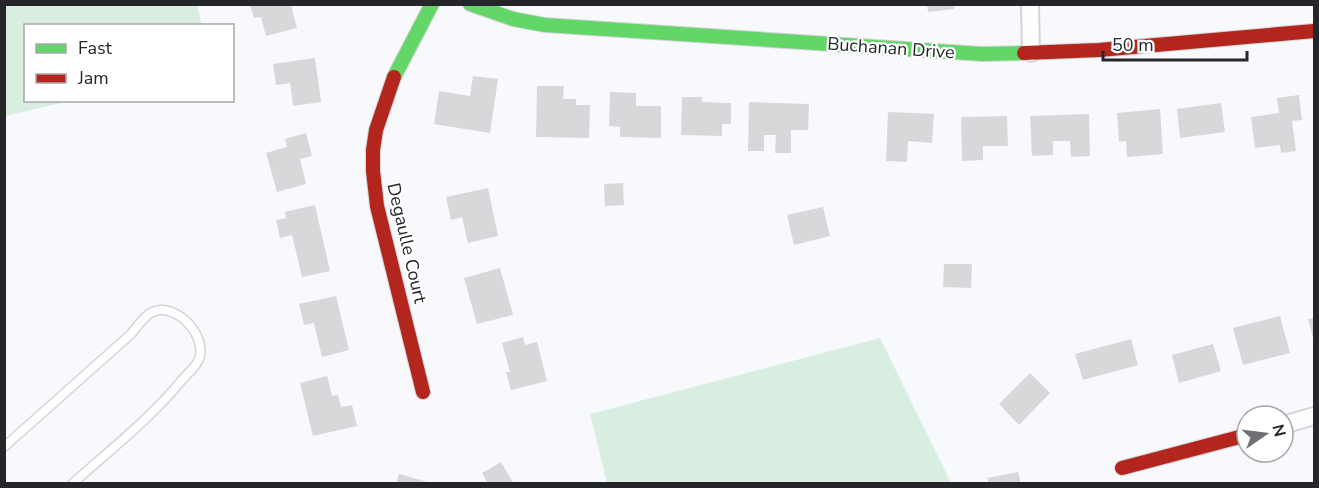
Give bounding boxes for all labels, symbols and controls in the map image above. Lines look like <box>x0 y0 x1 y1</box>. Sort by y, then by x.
legend <box>24 24 234 102</box>
scale bar <box>1103 24 1247 62</box>
street label: Buchanan Drive <box>826 32 956 64</box>
text: 50 m <box>1112 33 1154 57</box>
text: Fast <box>78 36 113 60</box>
text: Jam <box>77 66 109 90</box>
street label: Degaulle Court <box>382 181 433 306</box>
north arrow <box>1235 404 1295 464</box>
text: N <box>1266 422 1291 439</box>

